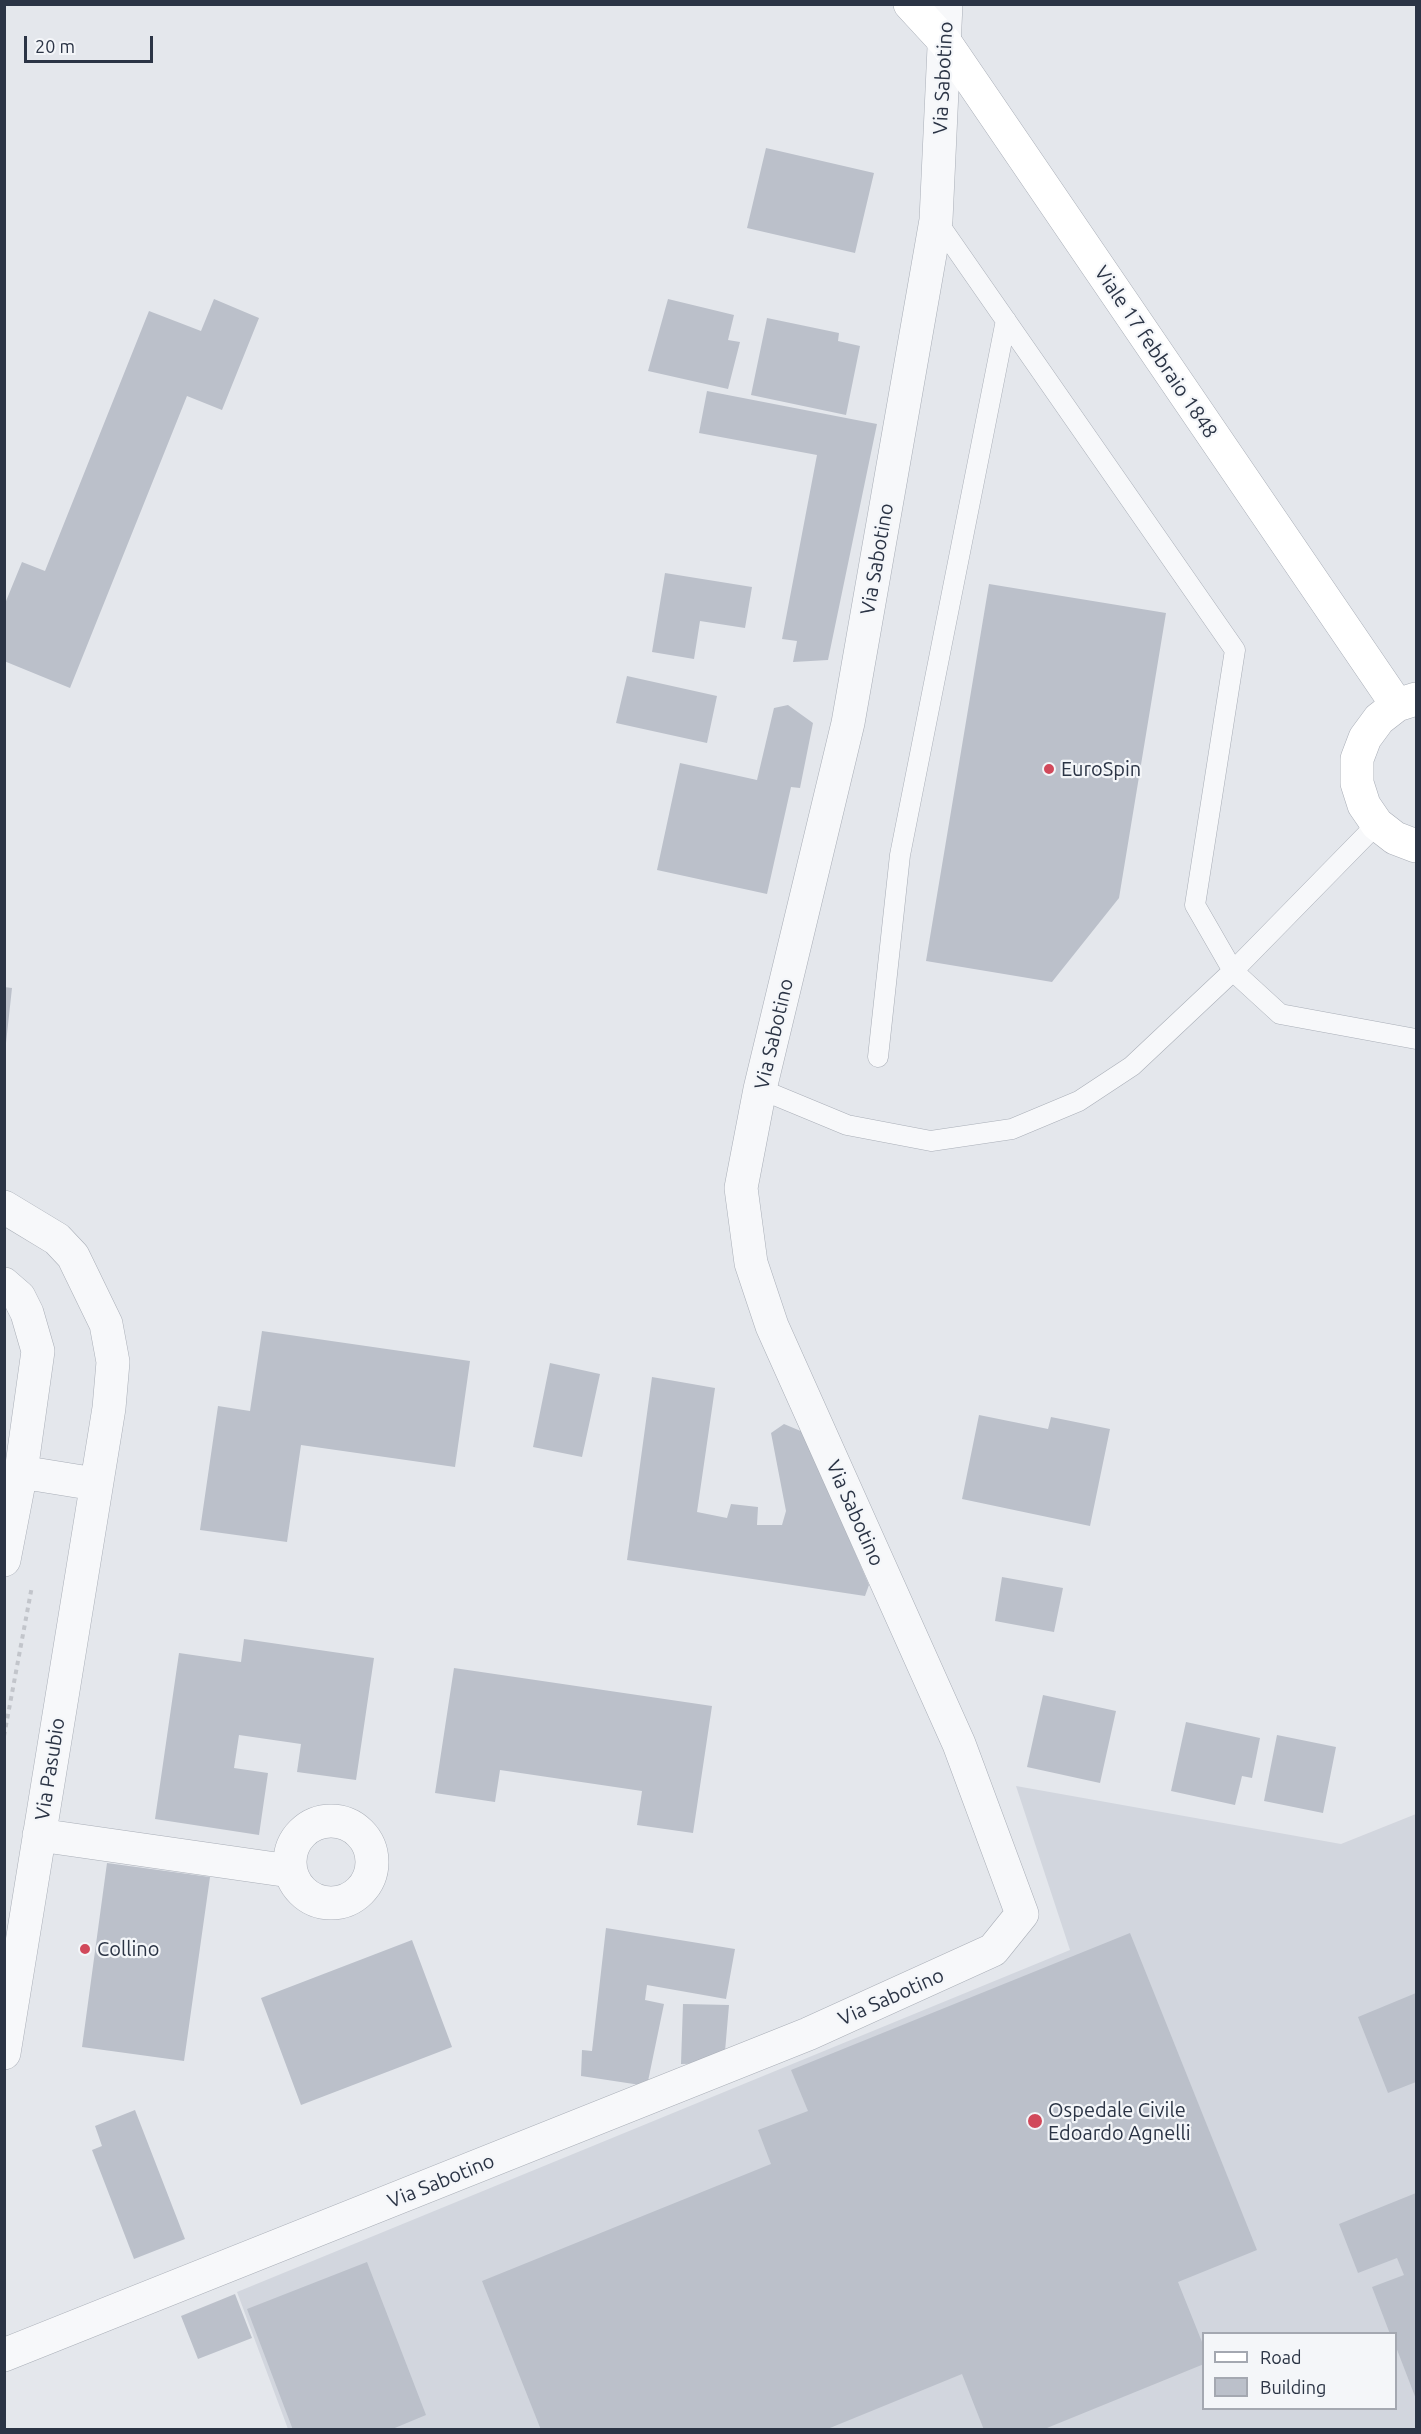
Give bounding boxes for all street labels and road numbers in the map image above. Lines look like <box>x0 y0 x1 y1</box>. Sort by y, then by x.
street label: Via Sabotino <box>928 21 958 135</box>
street label: Viale 17 febbraio 1848 <box>1089 261 1223 443</box>
street label: Via Sabotino <box>855 501 899 617</box>
street label: Via Sabotino <box>750 976 798 1092</box>
street label: Via Sabotino <box>821 1456 889 1570</box>
street label: Via Pasubio <box>30 1716 70 1822</box>
street label: Via Sabotino <box>834 1963 948 2031</box>
street label: Via Sabotino <box>384 2149 498 2213</box>

